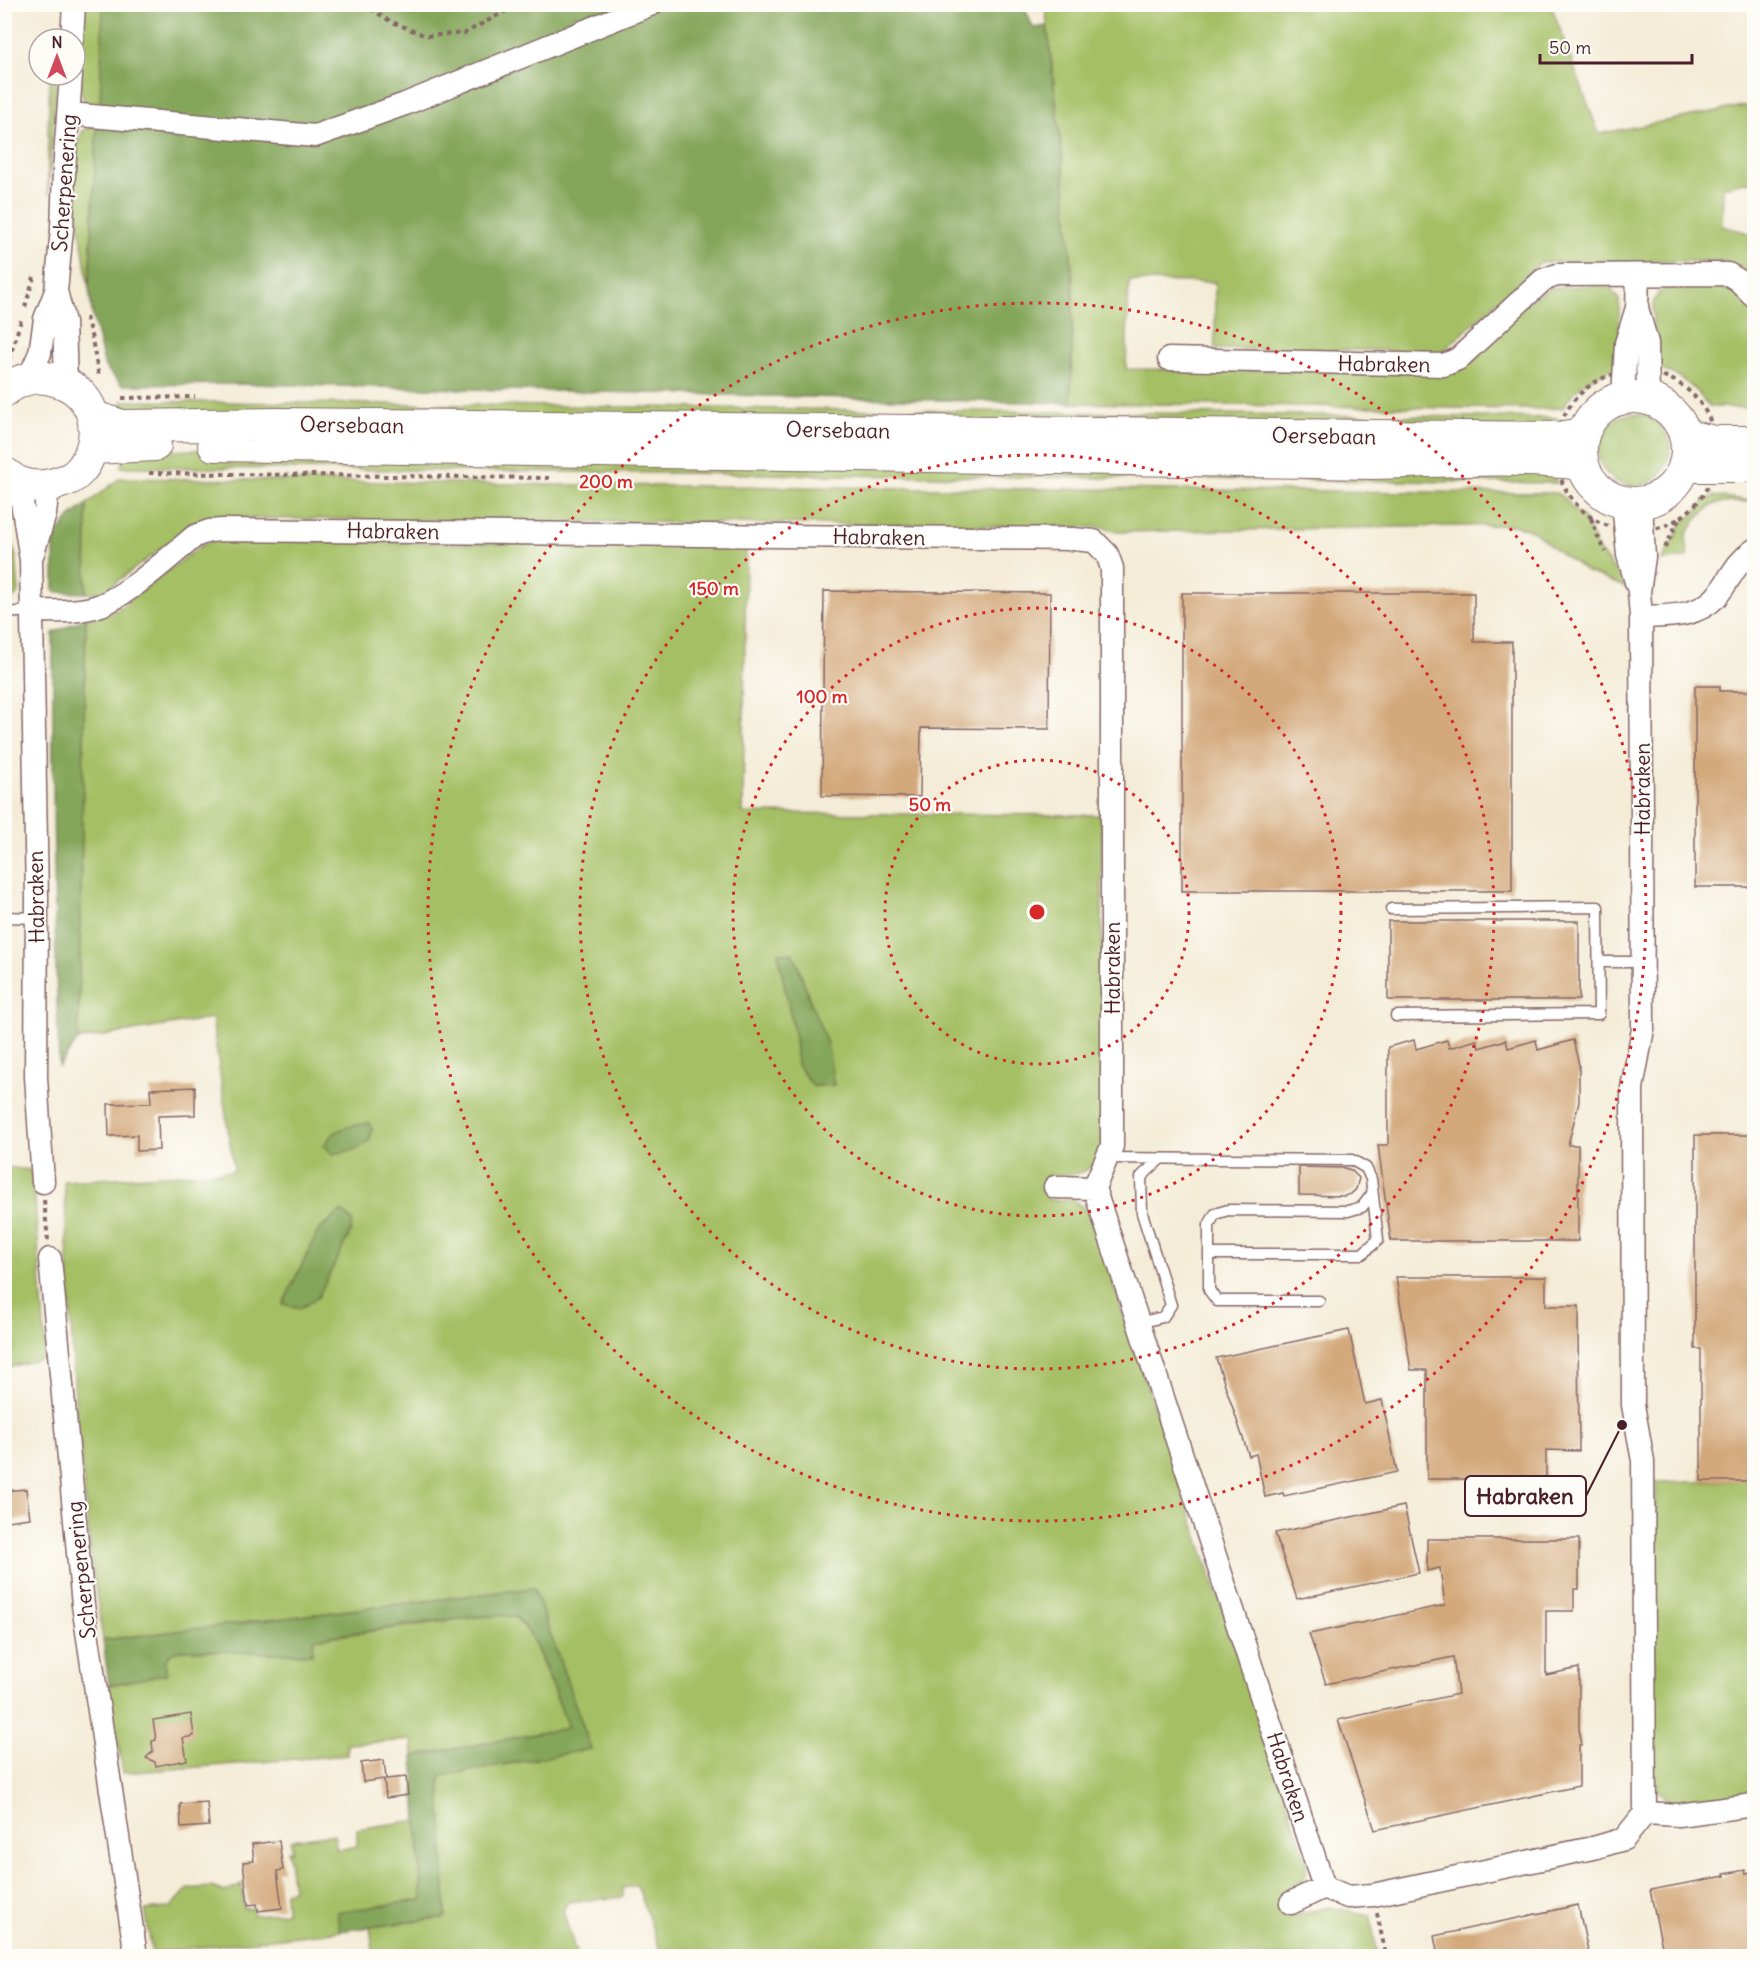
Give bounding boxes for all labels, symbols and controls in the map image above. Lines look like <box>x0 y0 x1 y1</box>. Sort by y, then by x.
north arrow <box>27 27 87 87</box>
scale bar <box>1540 27 1692 65</box>
text: N <box>51 32 63 52</box>
text: 50 m <box>1549 36 1591 59</box>
street label: Scherpenering <box>46 113 82 253</box>
street label: Habraken <box>1337 350 1431 378</box>
street label: Oersebaan <box>299 411 405 439</box>
street label: Oersebaan <box>785 416 891 444</box>
street label: Oersebaan <box>1271 422 1377 450</box>
text: 200 m <box>579 470 633 493</box>
street label: Habraken <box>346 517 440 545</box>
street label: Habraken <box>832 523 926 551</box>
text: 150 m <box>689 577 739 600</box>
text: 100 m <box>797 685 848 708</box>
street label: Habraken <box>1629 742 1656 836</box>
text: 50 m <box>909 793 951 816</box>
street label: Habraken <box>22 850 50 944</box>
centre of rings <box>1027 902 1047 922</box>
street label: Habraken <box>1099 921 1126 1015</box>
callout: Habraken <box>1465 1476 1586 1516</box>
text: Habraken <box>1476 1482 1574 1510</box>
street label: Scherpenering <box>60 1500 102 1640</box>
street label: Habraken <box>1261 1729 1315 1825</box>

